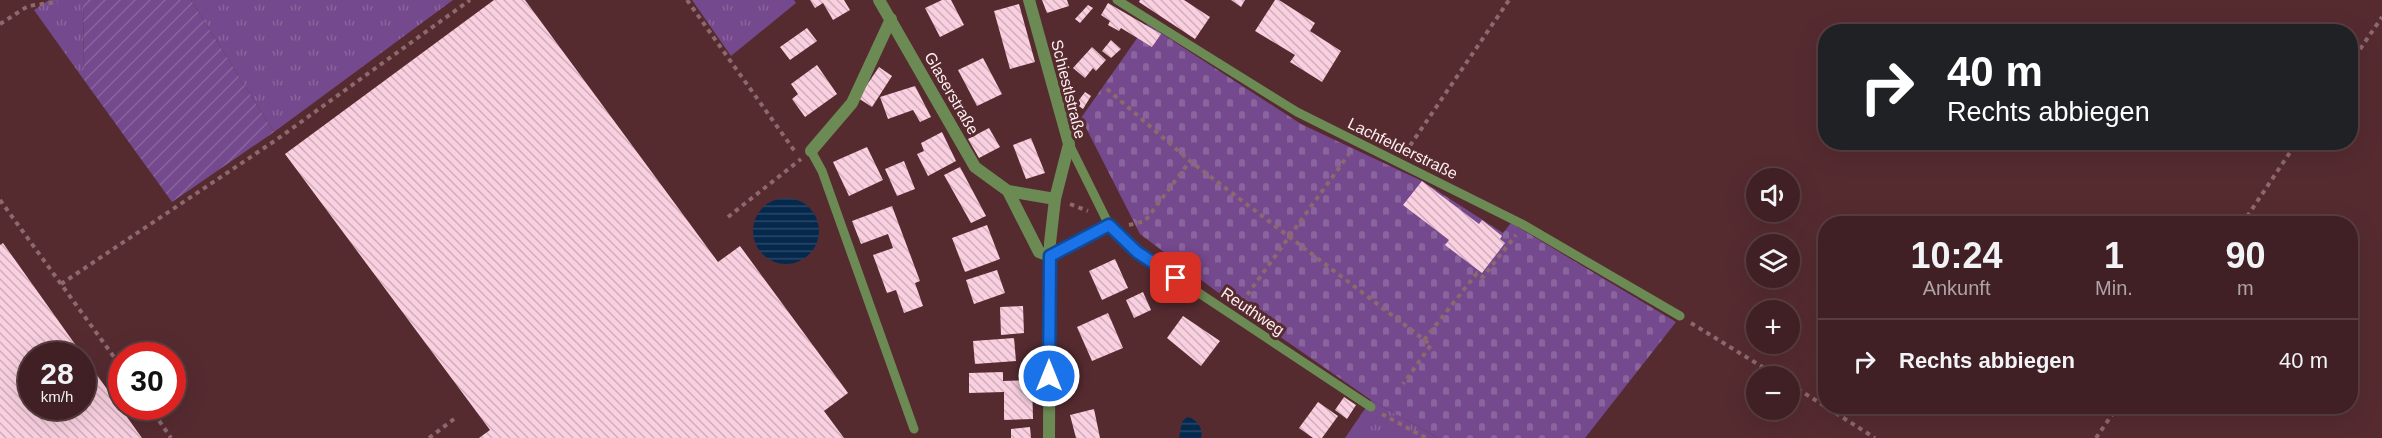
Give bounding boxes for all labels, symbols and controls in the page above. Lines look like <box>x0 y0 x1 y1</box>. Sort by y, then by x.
street label: Schiestlstraße <box>1048 38 1089 140</box>
icon: right <box>1848 48 1926 126</box>
text: 40 m <box>1947 48 2043 95</box>
street label: Glaserstraße <box>921 49 982 138</box>
text: Rechts abbiegen <box>1947 97 2150 127</box>
street label: Lachfelderstraße <box>1345 114 1461 182</box>
map controls <box>1746 168 1800 420</box>
button: sound <box>1746 168 1800 222</box>
button: layers <box>1746 234 1800 288</box>
text: 10:24 <box>1911 235 2003 276</box>
text: 1 <box>2104 235 2124 276</box>
text: 90 <box>2225 235 2265 276</box>
pin <box>1150 252 1201 303</box>
icon: arrive <box>1159 261 1192 294</box>
text: Ankunft <box>1923 277 1990 299</box>
text: Min. <box>2095 277 2133 299</box>
text: m <box>2237 277 2254 299</box>
street label: Reuthweg <box>1218 284 1287 339</box>
button: + <box>1746 300 1800 354</box>
speed limit sign: 30 <box>108 342 186 420</box>
position arrow <box>1017 344 1081 408</box>
icon: right <box>1848 345 1881 378</box>
text: Rechts abbiegen <box>1899 348 2075 373</box>
text: 40 m <box>2279 348 2328 373</box>
text: 28 <box>40 357 74 390</box>
button: − <box>1746 366 1800 420</box>
text: km/h <box>41 388 73 405</box>

